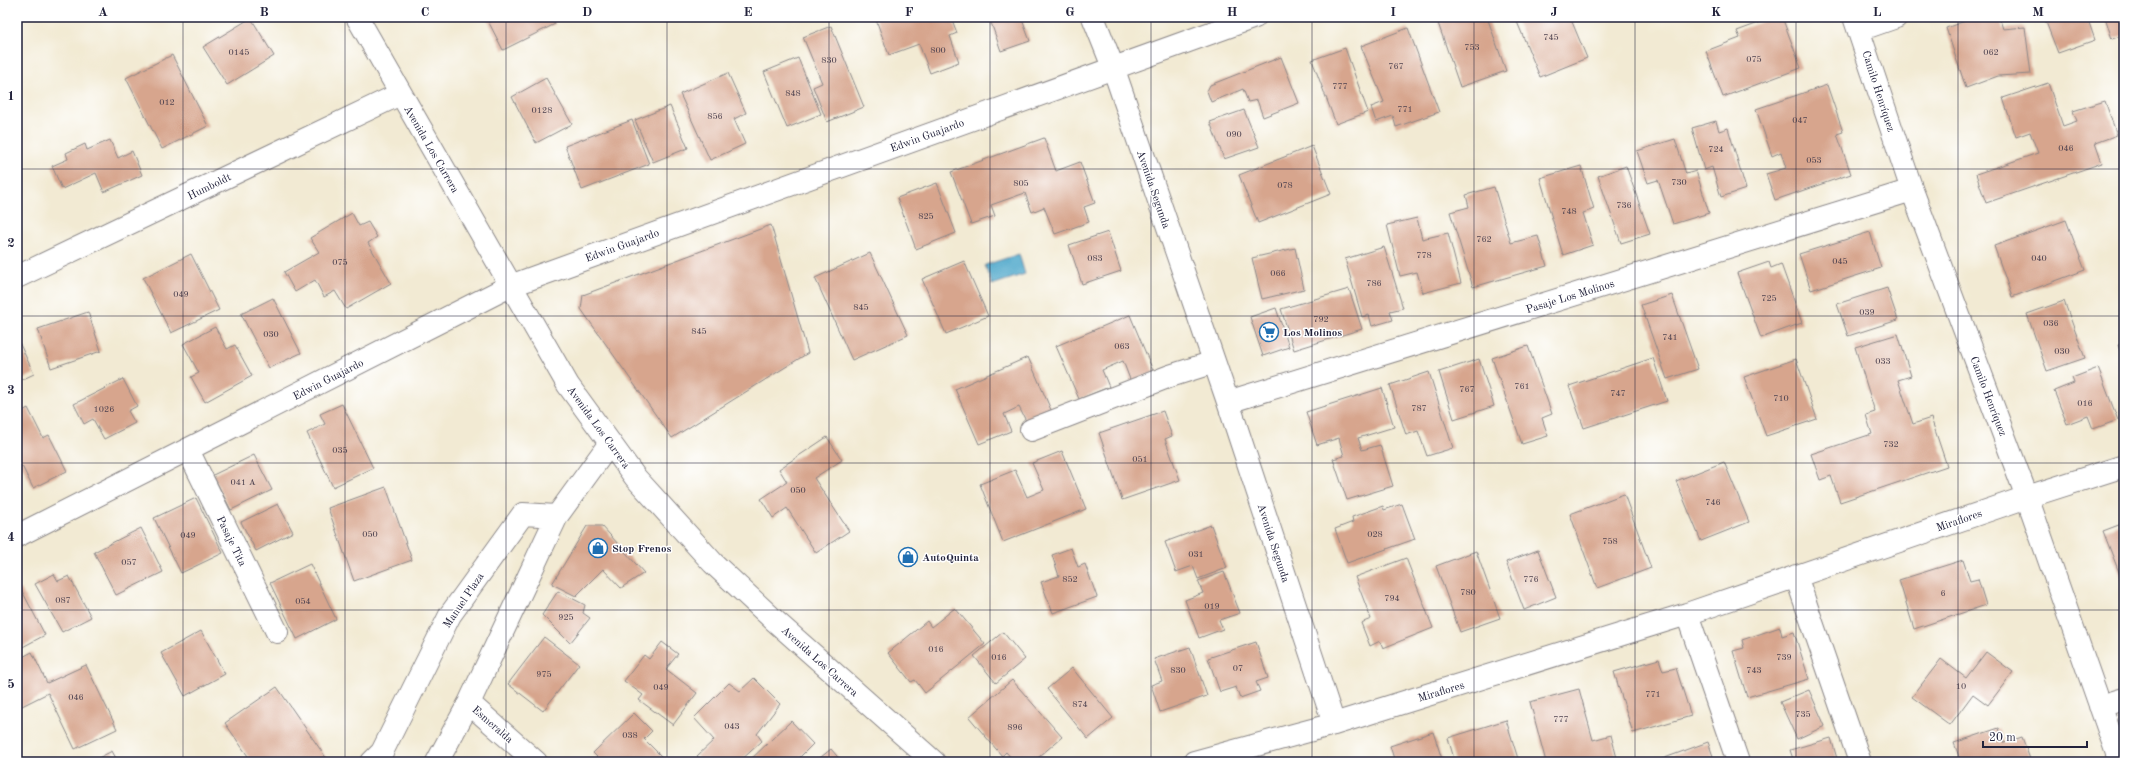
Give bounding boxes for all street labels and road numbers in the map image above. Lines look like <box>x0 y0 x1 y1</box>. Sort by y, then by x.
street label: Camilo Henríquez <box>1859 50 1896 133</box>
street label: Avenida Los Carrera <box>401 104 460 196</box>
street label: Edwin Guajardo <box>889 118 966 155</box>
street label: Avenida Segunda <box>1134 149 1171 231</box>
street label: Humboldt <box>186 172 233 203</box>
street label: Edwin Guajardo <box>584 228 661 265</box>
street label: Pasaje Los Molinos <box>1525 279 1616 316</box>
street label: Camilo Henríquez <box>1967 355 2008 438</box>
street label: Edwin Guajardo <box>292 358 366 403</box>
street label: Avenida Los Carrera <box>564 385 632 472</box>
street label: Avenida Segunda <box>1255 503 1291 585</box>
street label: Miraflores <box>1935 508 1984 534</box>
street label: Pasaje Tita <box>214 515 248 569</box>
street label: Manuel Plaza <box>442 571 487 630</box>
street label: Avenida Los Carrera <box>779 625 860 700</box>
street label: Miraflores <box>1417 680 1466 705</box>
street label: Esmeralda <box>469 704 515 746</box>

